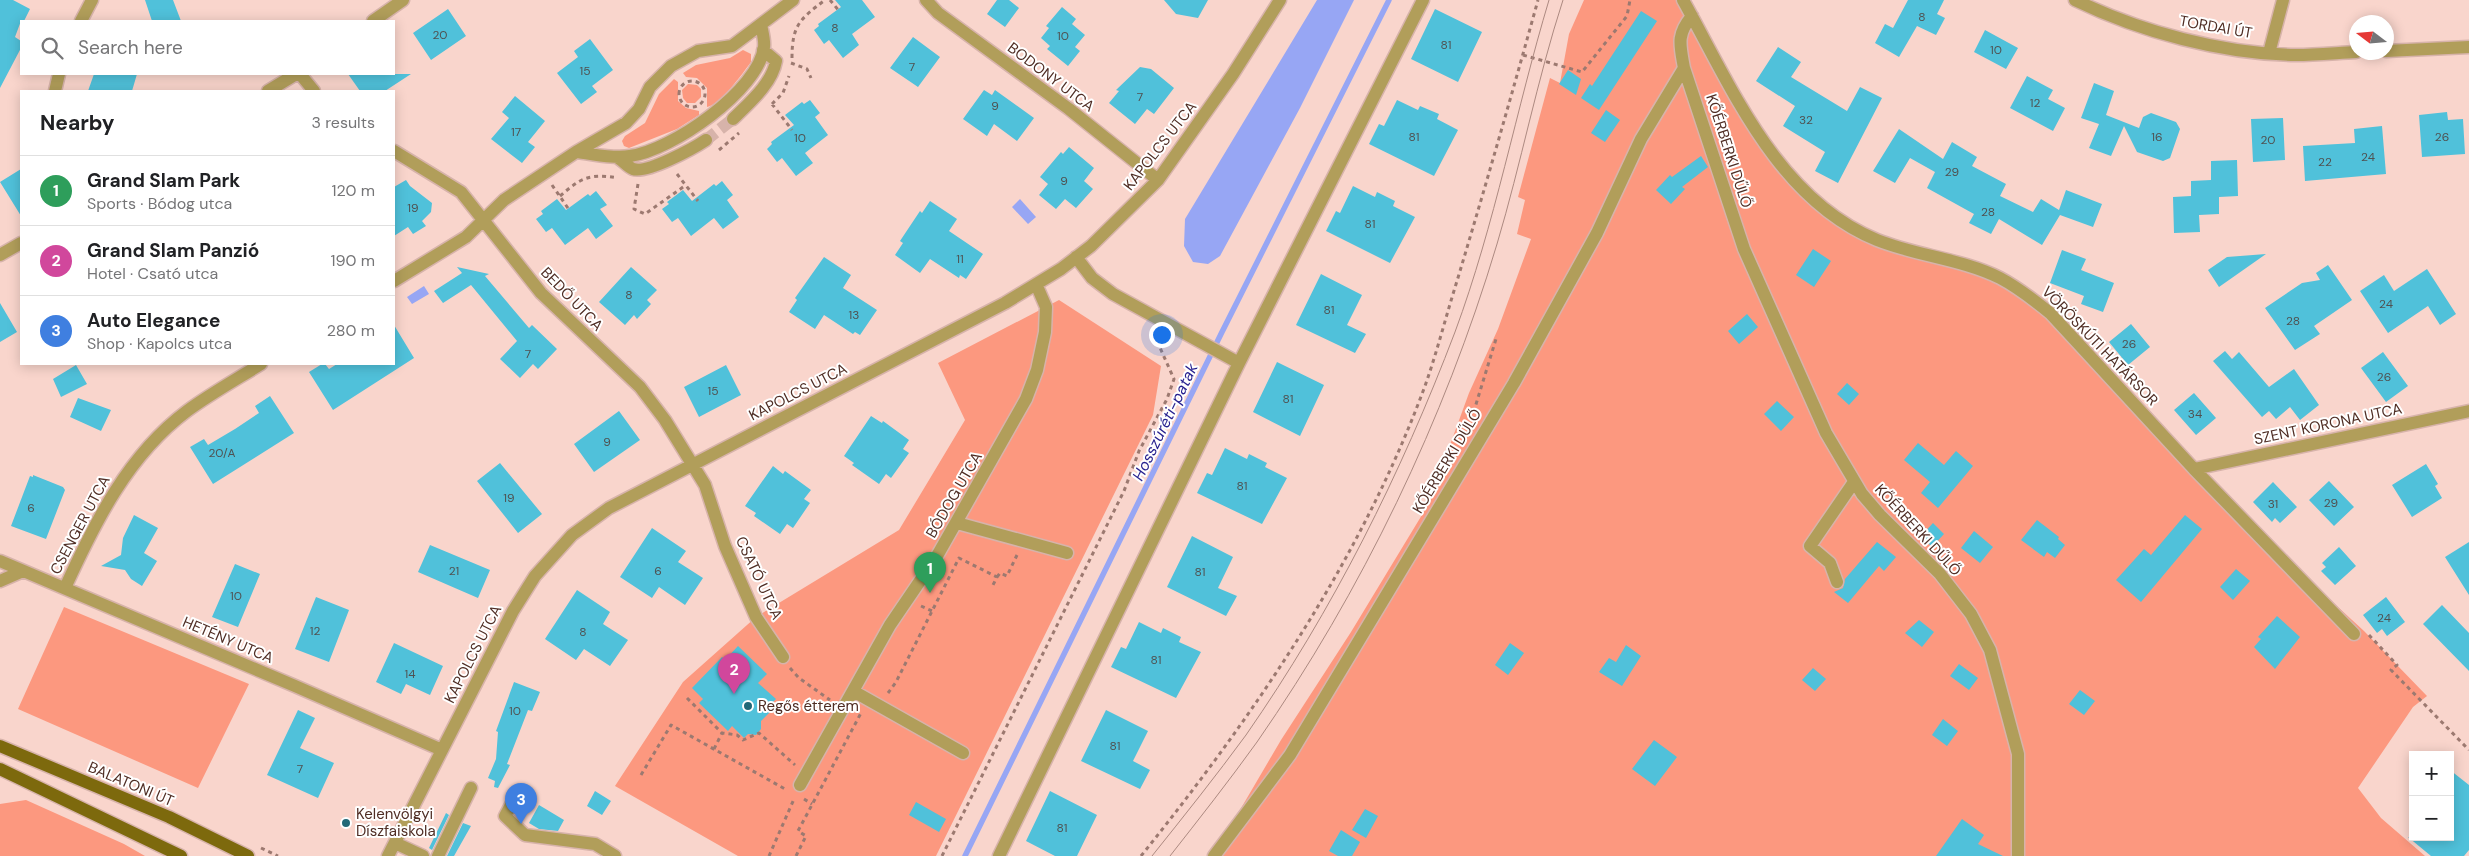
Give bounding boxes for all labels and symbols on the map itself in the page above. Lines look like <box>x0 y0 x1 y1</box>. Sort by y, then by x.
house number: 8 <box>1918 9 1926 25</box>
street label: TORDAI ÚT <box>2178 11 2254 43</box>
north arrow <box>2349 15 2394 60</box>
house number: 8 <box>831 20 839 36</box>
house number: 20 <box>432 27 448 43</box>
house number: 10 <box>1057 28 1069 44</box>
house number: 81 <box>1441 37 1451 53</box>
street label: BODONY UTCA <box>1004 38 1098 116</box>
house number: 10 <box>1990 42 2002 58</box>
house number: 7 <box>909 59 915 75</box>
house number: 15 <box>579 63 591 79</box>
house number: 7 <box>1137 89 1143 105</box>
street label: KŐÉRBERKI DŰLŐ <box>1701 92 1757 210</box>
house number: 12 <box>2030 95 2040 111</box>
street label: KAPOLCS UTCA <box>1119 97 1201 195</box>
house number: 9 <box>991 98 999 114</box>
house number: 32 <box>1799 112 1813 128</box>
house number: 17 <box>511 124 521 140</box>
house number: 81 <box>1409 129 1419 145</box>
house number: 16 <box>2151 129 2163 145</box>
house number: 26 <box>2435 129 2449 145</box>
house number: 10 <box>794 130 806 146</box>
house number: 20 <box>2260 132 2276 148</box>
house number: 24 <box>2361 149 2375 165</box>
house number: 22 <box>2318 154 2332 170</box>
house number: 29 <box>1945 164 1959 180</box>
house number: 9 <box>1060 173 1068 189</box>
house number: 19 <box>407 200 419 216</box>
house number: 28 <box>1981 204 1995 220</box>
house number: 81 <box>1365 216 1375 232</box>
house number: 11 <box>956 251 964 267</box>
street label: BEDŐ UTCA <box>536 263 608 335</box>
street label: VÖRÖSKÚTI HATÁRSOR <box>2037 282 2163 410</box>
house number: 8 <box>625 287 633 303</box>
house number: 24 <box>2379 296 2393 312</box>
house number: 81 <box>1324 302 1334 318</box>
house number: 13 <box>849 307 859 323</box>
house number: 28 <box>2286 313 2300 329</box>
your location <box>1149 322 1175 348</box>
house number: 26 <box>2122 336 2136 352</box>
house number: 7 <box>525 346 531 362</box>
street label: KAPOLCS UTCA <box>746 359 850 425</box>
water label: Hosszúréti-patak <box>1127 359 1203 484</box>
house number: 26 <box>2377 369 2391 385</box>
house number: 15 <box>707 383 719 399</box>
house number: 81 <box>1283 391 1293 407</box>
street label: SZENT KORONA UTCA <box>2252 399 2404 449</box>
street label: KŐÉRBERKI DŰLŐ <box>1408 405 1486 517</box>
house number: 34 <box>2188 406 2202 422</box>
house number: 9 <box>603 434 611 450</box>
house number: 20/A <box>208 445 236 461</box>
street label: BÓDOG UTCA <box>921 448 987 542</box>
street label: CSENGER UTCA <box>46 472 114 578</box>
house number: 81 <box>1237 478 1247 494</box>
street label: KŐÉRBERKI DŰLŐ <box>1870 480 1966 580</box>
house number: 19 <box>503 490 515 506</box>
house number: 29 <box>2324 495 2338 511</box>
house number: 31 <box>2268 496 2278 512</box>
house number: 6 <box>27 500 35 516</box>
street label: CSATÓ UTCA <box>731 533 787 623</box>
pin: 1 <box>914 552 946 593</box>
house number: 21 <box>449 563 459 579</box>
house number: 6 <box>654 563 662 579</box>
house number: 81 <box>1195 564 1205 580</box>
house number: 10 <box>230 588 242 604</box>
street label: KAPOLCS UTCA <box>440 602 506 706</box>
house number: 24 <box>2377 610 2391 626</box>
street label: HETÉNY UTCA <box>180 612 276 668</box>
house number: 12 <box>310 623 320 639</box>
house number: 8 <box>579 624 587 640</box>
house number: 81 <box>1151 652 1161 668</box>
pin: 2 <box>718 653 750 694</box>
house number: 14 <box>404 666 416 682</box>
place label: Regős étterem <box>758 696 859 716</box>
marker: Regős étterem <box>742 700 754 712</box>
house number: 10 <box>509 703 521 719</box>
house number: 81 <box>1110 738 1120 754</box>
street label: BALATONI ÚT <box>85 757 177 811</box>
house number: 7 <box>297 761 303 777</box>
pin: 3 <box>505 783 537 824</box>
place label: Kelenvölgyi Díszfaiskola <box>356 804 436 841</box>
marker: Kelenvölgyi Díszfaiskola <box>340 817 352 829</box>
house number: 81 <box>1057 820 1067 836</box>

